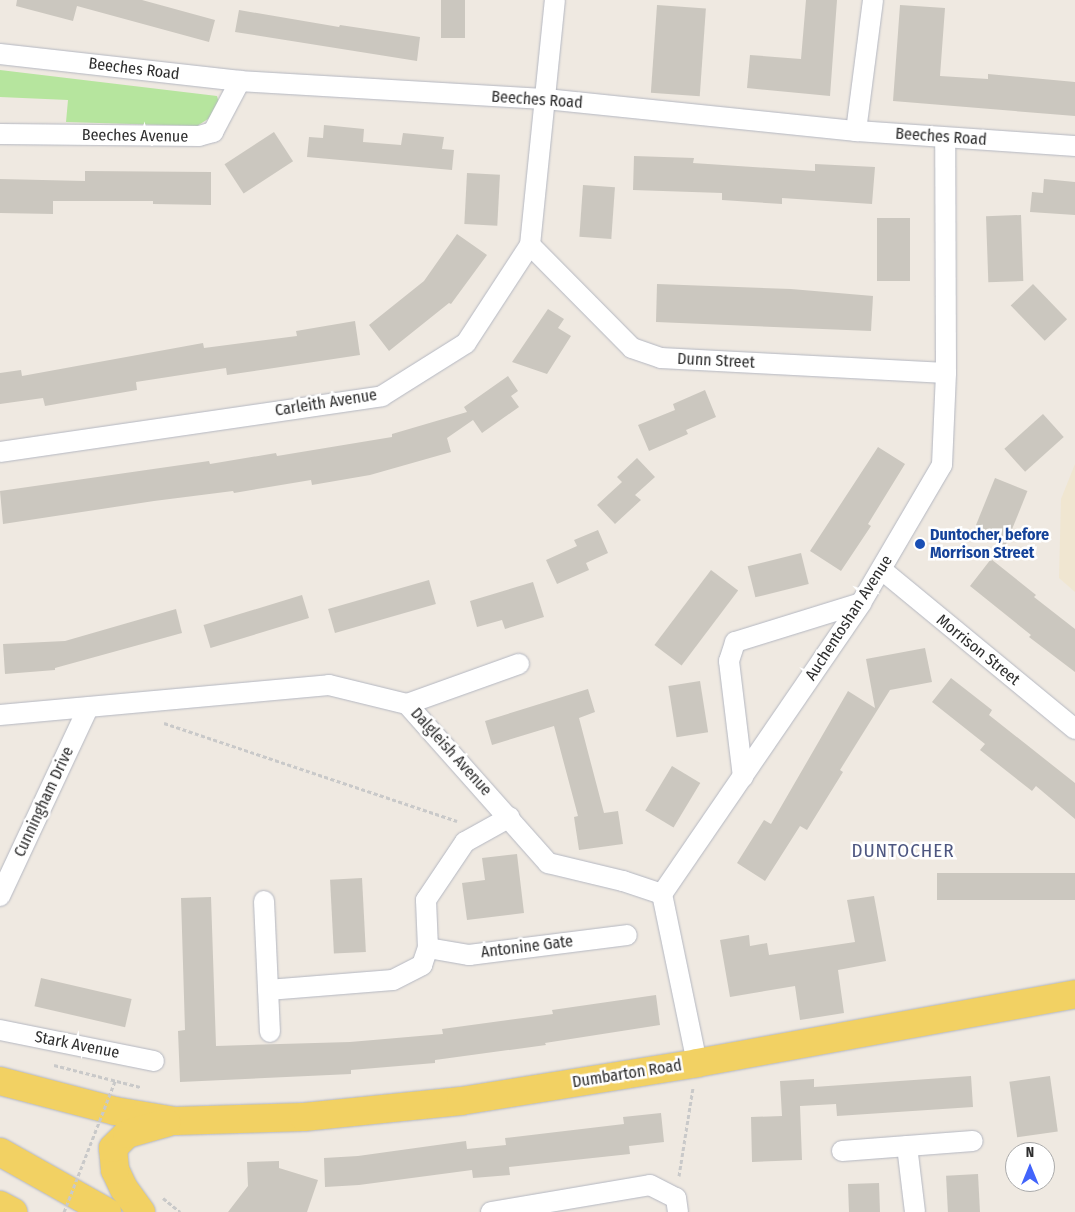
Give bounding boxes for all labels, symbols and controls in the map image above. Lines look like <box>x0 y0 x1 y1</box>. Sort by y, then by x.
street label: Beeches Road <box>87 54 181 84</box>
street label: Beeches Road <box>491 87 583 113</box>
street label: Beeches Road <box>895 124 987 150</box>
street label: Beeches Avenue <box>82 125 188 147</box>
street label: Dunn Street <box>677 349 755 373</box>
street label: Carleith Avenue <box>274 385 378 421</box>
place label: Duntocher, before Morrison Street <box>930 525 1049 563</box>
marker: Duntocher, before Morrison Street <box>914 538 926 550</box>
street label: Auchentoshan Avenue <box>801 552 897 684</box>
street label: Morrison Street <box>932 611 1024 689</box>
street label: Dalgleish Avenue <box>406 704 496 800</box>
street label: Cunningham Drive <box>10 744 78 860</box>
district label: DUNTOCHER <box>850 840 956 862</box>
street label: Antonine Gate <box>480 932 574 962</box>
street label: Stark Avenue <box>33 1027 121 1063</box>
street label: Dumbarton Road <box>571 1056 683 1092</box>
north arrow <box>1005 1142 1055 1192</box>
text: N <box>1026 1144 1034 1161</box>

